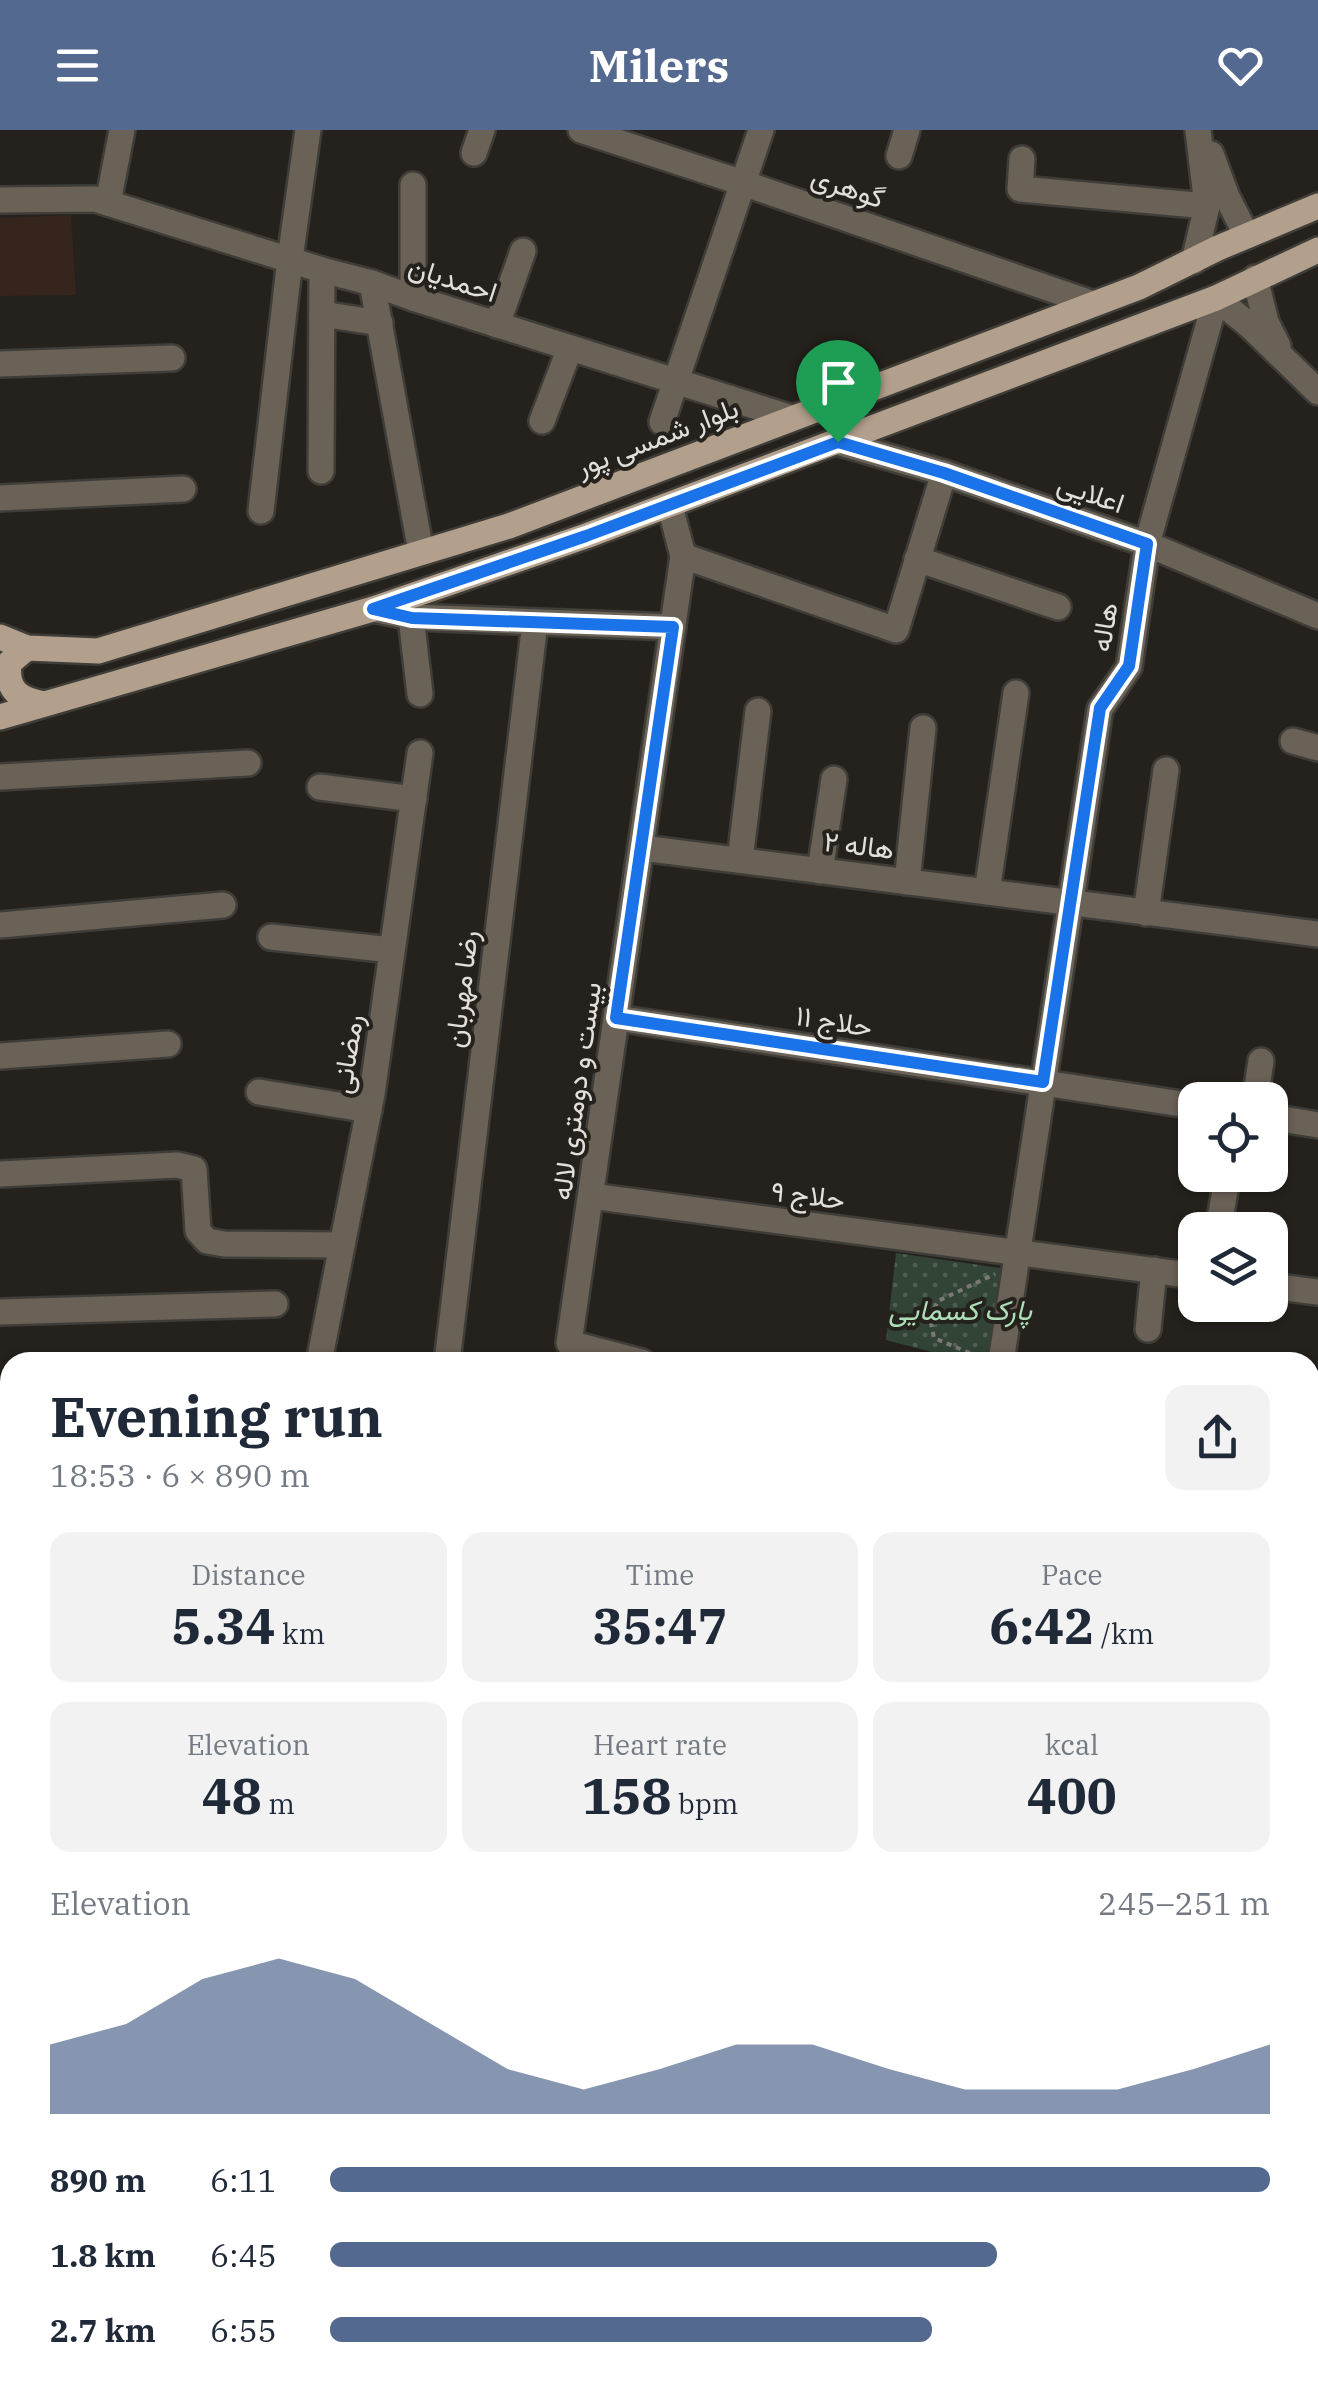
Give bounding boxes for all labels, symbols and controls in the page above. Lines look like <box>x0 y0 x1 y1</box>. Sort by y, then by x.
text: Milers <box>589 36 729 94</box>
icon: menu <box>50 38 105 93</box>
icon: heart <box>1213 38 1268 93</box>
street label: گوهری <box>807 157 890 216</box>
street label: احمدیان <box>404 247 502 310</box>
pin <box>796 340 881 443</box>
icon: arrive <box>811 355 866 410</box>
street label: بلوار شمسی پور <box>569 389 744 486</box>
street label: اعلایی <box>1053 464 1130 521</box>
street label: هاله <box>1081 600 1126 654</box>
street label: هاله ۲ <box>822 822 896 867</box>
street label: رضا مهربان <box>435 928 486 1050</box>
street label: بیست و دومتری لاله <box>542 979 609 1202</box>
street label: حلاج ۱۱ <box>793 996 875 1046</box>
street label: رمضانی <box>322 1012 371 1096</box>
map controls <box>1178 1082 1288 1322</box>
button: locate <box>1178 1082 1288 1192</box>
street label: حلاج ۹ <box>769 1172 847 1218</box>
button: layers <box>1178 1212 1288 1322</box>
park label: پارک کسمایی <box>888 1291 1033 1329</box>
text: Evening run <box>50 1381 383 1452</box>
button: share <box>1165 1385 1270 1490</box>
text: 18:53 · 6 × 890 m <box>50 1454 310 1496</box>
text: Distance <box>191 1556 305 1593</box>
text: Time <box>626 1556 694 1593</box>
text: Pace <box>1041 1556 1102 1593</box>
text: 5.34 <box>172 1593 276 1658</box>
text: 35:47 <box>592 1593 728 1658</box>
text: 6:42 <box>989 1593 1094 1658</box>
text: km <box>276 1615 325 1652</box>
text: /km <box>1094 1615 1154 1652</box>
text: Elevation <box>187 1726 310 1763</box>
text: Heart rate <box>593 1726 727 1763</box>
text: kcal <box>1045 1726 1099 1763</box>
text: 48 <box>202 1763 262 1828</box>
text: 158 <box>581 1763 671 1828</box>
text: 400 <box>1027 1763 1117 1828</box>
text: m <box>262 1785 295 1822</box>
text: bpm <box>671 1785 739 1822</box>
text: Elevation <box>50 1882 191 1924</box>
text: 245–251 m <box>1098 1882 1270 1924</box>
text: 890 m <box>50 2159 146 2201</box>
text: 6:11 <box>210 2159 277 2201</box>
text: 1.8 km <box>50 2234 156 2276</box>
text: 6:45 <box>210 2234 277 2276</box>
text: 2.7 km <box>50 2309 156 2351</box>
text: 6:55 <box>210 2309 277 2351</box>

